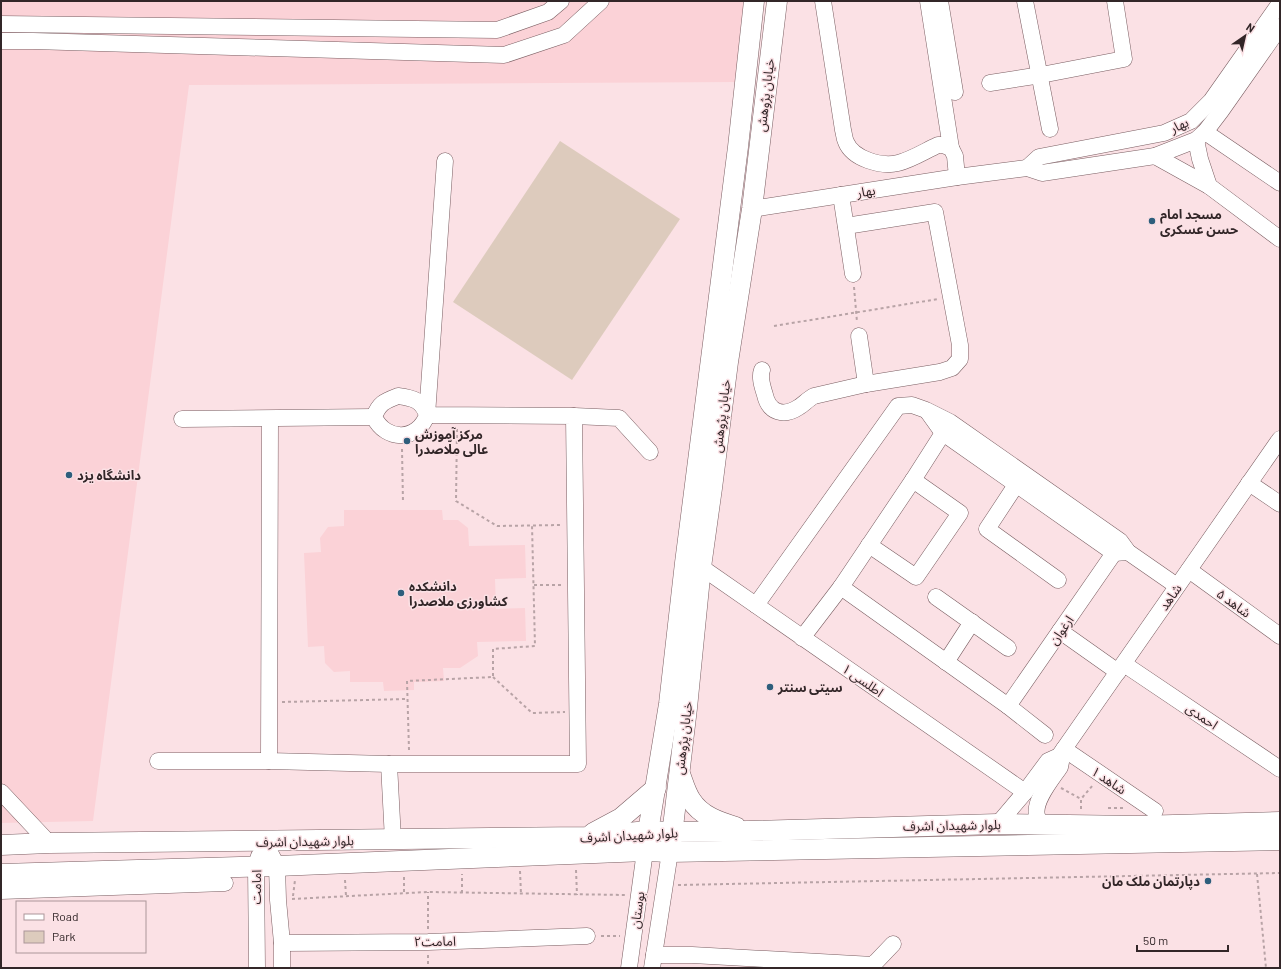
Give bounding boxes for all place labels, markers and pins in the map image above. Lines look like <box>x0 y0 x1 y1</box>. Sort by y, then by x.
place label: مسجد امام حسن عسکری <box>1160 206 1238 237</box>
marker: مسجد امام حسن عسکری <box>1147 216 1157 226</box>
place label: مرکز آموزش عالی ملّاصدرا <box>415 426 488 457</box>
marker: مرکز آموزش عالی ملّاصدرا <box>402 436 412 446</box>
place label: دانشگاه یزد <box>77 467 141 483</box>
marker: دانشگاه یزد <box>64 470 74 480</box>
place label: دانشکده کشاورزی ملاصدرا <box>409 578 508 609</box>
marker: دانشکده کشاورزی ملاصدرا <box>396 588 406 598</box>
place label: سیتی سنتر <box>777 679 843 695</box>
marker: سیتی سنتر <box>765 682 775 692</box>
place label: دپارتمان ملک مان <box>1102 873 1200 890</box>
marker: دپارتمان ملک مان <box>1203 876 1213 886</box>

